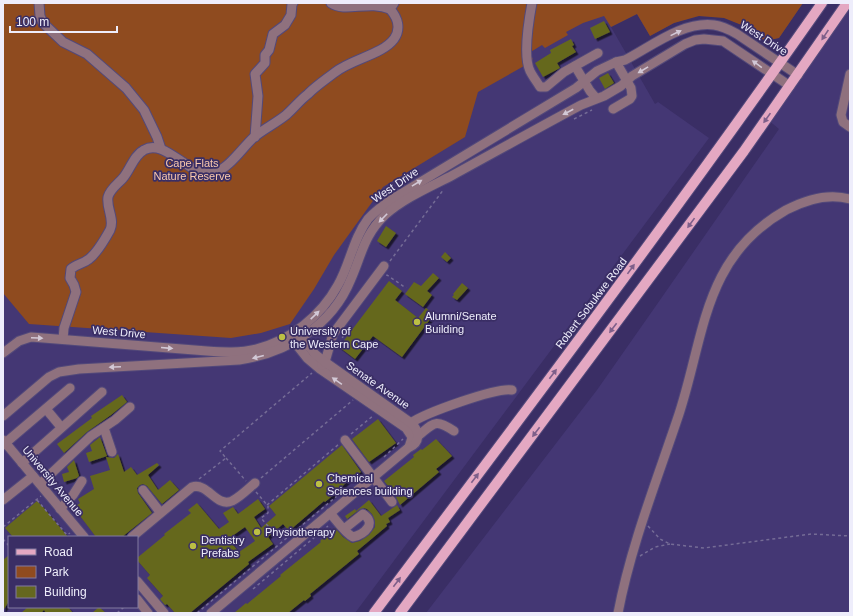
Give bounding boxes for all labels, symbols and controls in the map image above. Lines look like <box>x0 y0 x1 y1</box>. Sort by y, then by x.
scale bar <box>10 8 117 34</box>
text: 100 m <box>16 15 49 29</box>
street label: West Drive <box>738 18 790 58</box>
one-way arrow <box>671 30 682 36</box>
one-way arrow <box>821 30 829 40</box>
one-way arrow <box>752 60 763 68</box>
one-way arrow <box>637 66 649 73</box>
one-way arrow <box>562 109 574 115</box>
one-way arrow <box>763 113 771 123</box>
park label: Cape Flats Nature Reserve <box>153 157 231 182</box>
street label: West Drive <box>369 165 421 205</box>
one-way arrow <box>411 180 423 187</box>
one-way arrow <box>378 213 388 223</box>
one-way arrow <box>687 218 695 228</box>
street label: Robert Sobukwe Road <box>553 255 629 351</box>
one-way arrow <box>627 264 635 275</box>
place label: Alumni/Senate Building <box>425 310 497 335</box>
one-way arrow <box>310 311 320 320</box>
marker: Alumni/Senate Building <box>412 317 422 327</box>
one-way arrow <box>609 322 617 333</box>
street label: West Drive <box>92 324 146 340</box>
place label: University of the Western Cape <box>290 325 378 350</box>
marker: University of the Western Cape <box>277 332 287 342</box>
one-way arrow <box>31 334 43 341</box>
one-way arrow <box>161 345 173 352</box>
one-way arrow <box>252 354 264 360</box>
street label: Senate Avenue <box>344 359 412 411</box>
one-way arrow <box>108 364 121 370</box>
one-way arrow <box>549 368 557 379</box>
one-way arrow <box>332 377 343 385</box>
one-way arrow <box>532 427 540 437</box>
street label: University Avenue <box>20 443 86 519</box>
place label: Chemical Sciences building <box>327 472 413 497</box>
one-way arrow <box>471 473 479 483</box>
marker: Chemical Sciences building <box>314 479 324 489</box>
place label: Physiotherapy <box>265 526 335 538</box>
marker: Physiotherapy <box>252 527 262 537</box>
place label: Dentistry Prefabs <box>201 534 245 559</box>
legend <box>8 536 138 608</box>
marker: Dentistry Prefabs <box>188 541 198 551</box>
text: Road <box>44 545 73 559</box>
text: Park <box>44 565 70 579</box>
one-way arrow <box>393 576 401 587</box>
text: Building <box>44 585 87 599</box>

